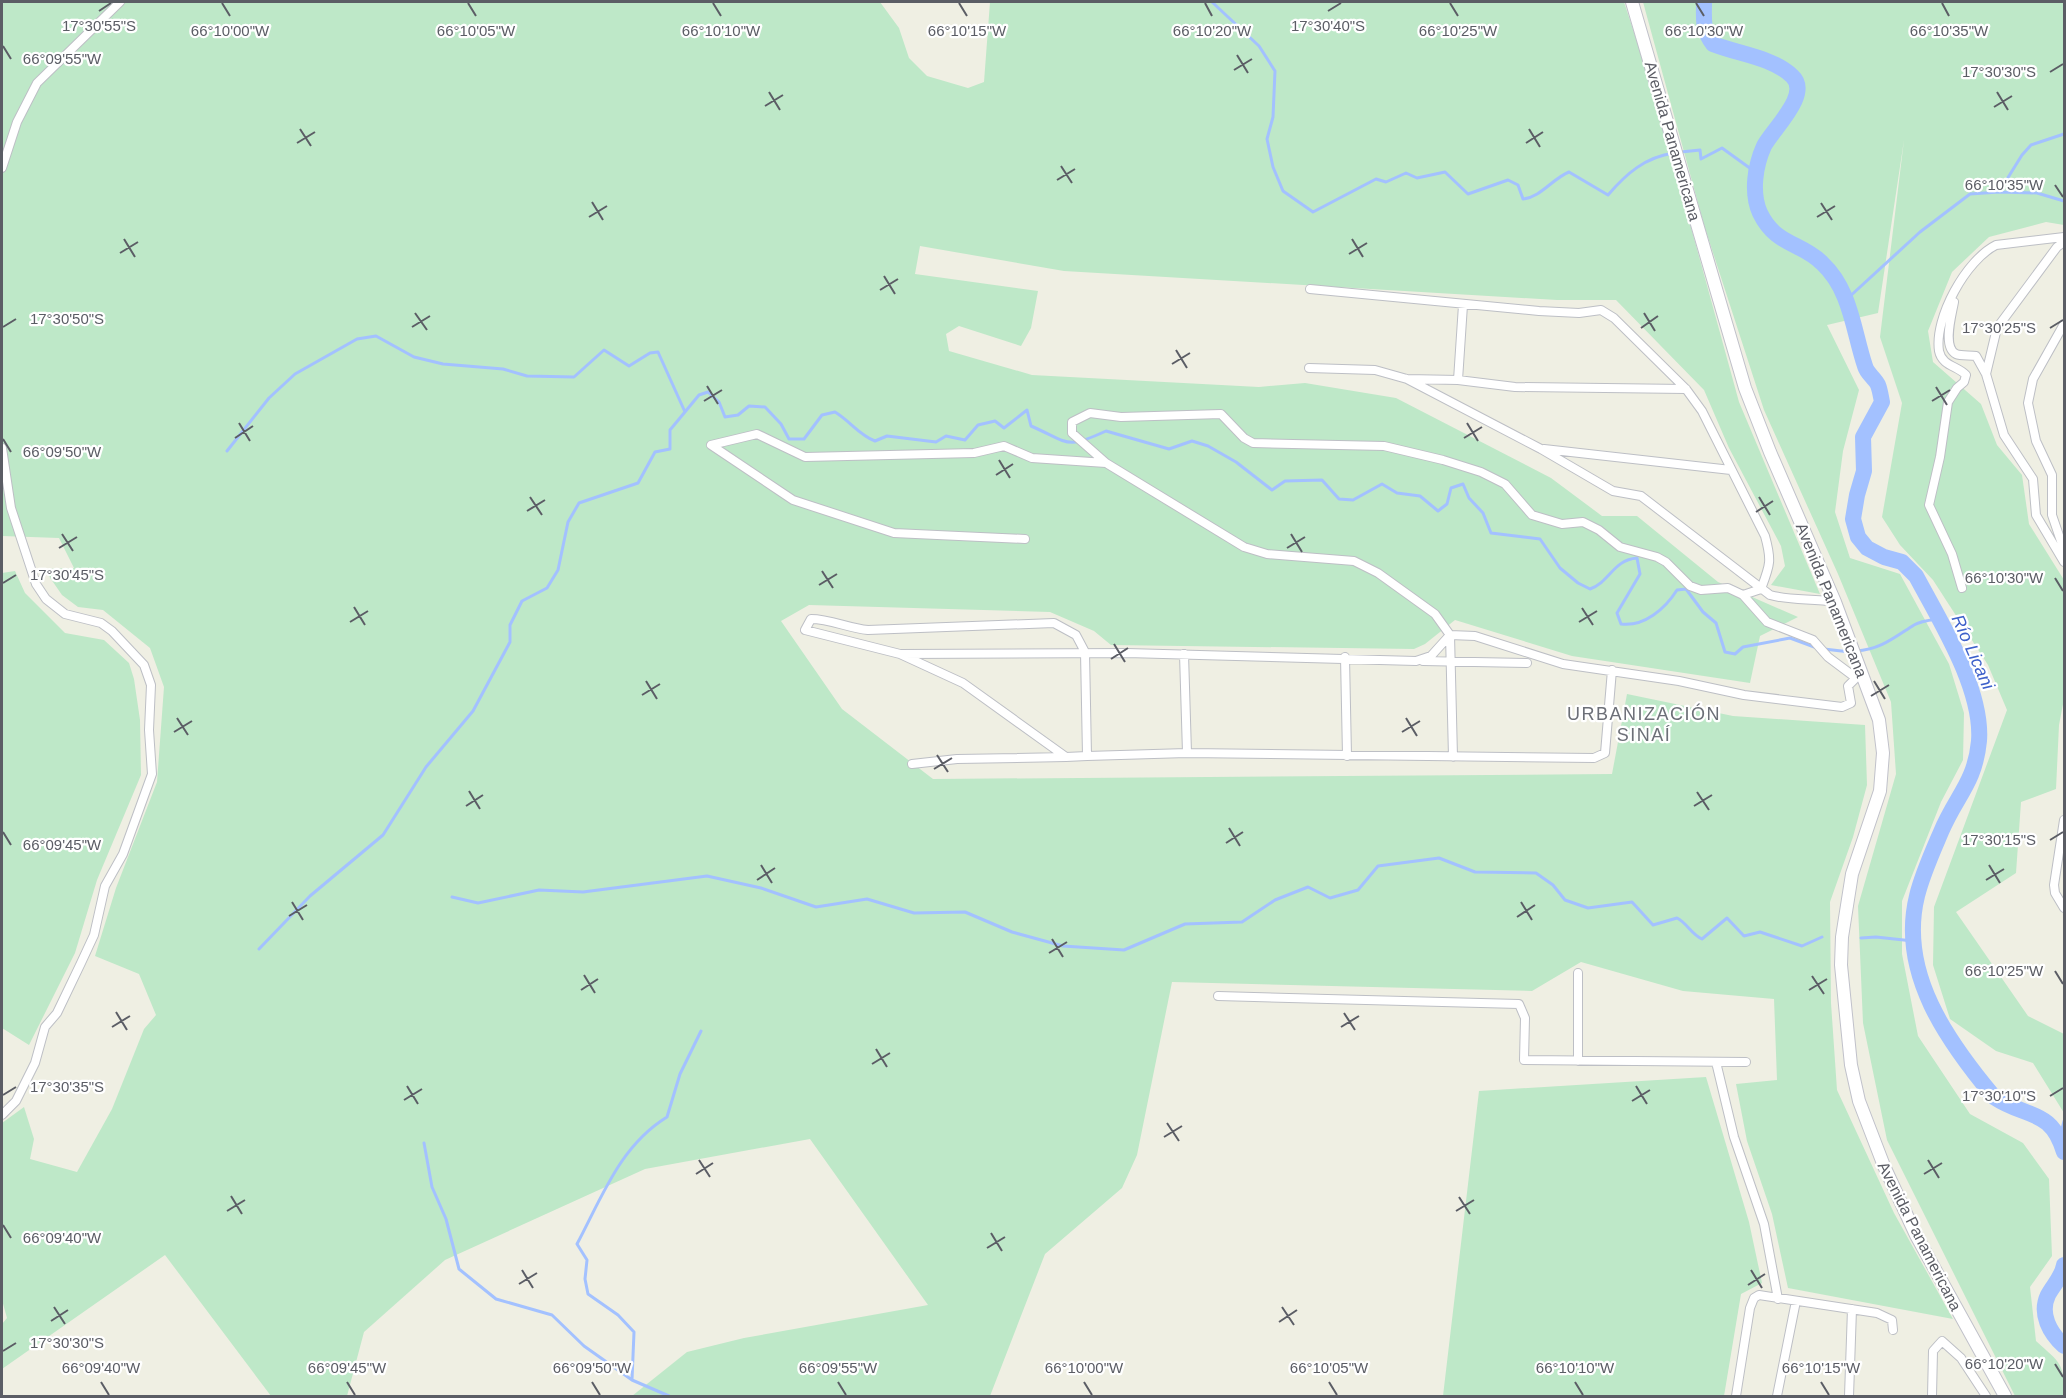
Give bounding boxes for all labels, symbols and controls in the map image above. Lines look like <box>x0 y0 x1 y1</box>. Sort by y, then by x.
text: 17°30'55"S <box>62 17 136 34</box>
text: 17°30'40"S <box>1291 17 1365 34</box>
text: 66°10'00"W <box>191 22 270 39</box>
text: 66°10'05"W <box>437 22 516 39</box>
text: 66°10'10"W <box>682 22 761 39</box>
text: 66°10'15"W <box>928 22 1007 39</box>
text: 66°10'20"W <box>1173 22 1252 39</box>
text: 66°10'25"W <box>1419 22 1498 39</box>
text: 66°10'30"W <box>1665 22 1744 39</box>
text: 66°10'35"W <box>1910 22 1989 39</box>
text: 66°09'55"W <box>23 50 102 67</box>
street label: Avenida Panamericana <box>1642 59 1703 223</box>
text: 17°30'30"S <box>1962 63 2036 80</box>
text: 66°10'35"W <box>1965 176 2044 193</box>
text: 17°30'50"S <box>30 310 104 327</box>
text: 17°30'25"S <box>1962 319 2036 336</box>
text: 66°09'50"W <box>23 443 102 460</box>
street label: Avenida Panamericana <box>1793 520 1870 680</box>
text: 17°30'45"S <box>30 566 104 583</box>
text: 66°10'30"W <box>1965 569 2044 586</box>
water label: Río Licani <box>1948 611 1999 694</box>
district label: URBANIZACIÓN SINAÍ <box>1567 703 1721 745</box>
text: 17°30'15"S <box>1962 831 2036 848</box>
text: 66°09'45"W <box>23 836 102 853</box>
text: 66°10'25"W <box>1965 962 2044 979</box>
text: 17°30'35"S <box>30 1078 104 1095</box>
text: 17°30'10"S <box>1962 1087 2036 1104</box>
street label: Avenida Panamericana <box>1874 1159 1965 1314</box>
text: 66°09'40"W <box>23 1229 102 1246</box>
text: 17°30'30"S <box>30 1334 104 1351</box>
text: 66°10'20"W <box>1965 1355 2044 1372</box>
text: 66°09'40"W <box>62 1359 141 1376</box>
text: 66°09'45"W <box>308 1359 387 1376</box>
text: 66°09'50"W <box>553 1359 632 1376</box>
text: 66°09'55"W <box>799 1359 878 1376</box>
text: 66°10'00"W <box>1045 1359 1124 1376</box>
text: 66°10'05"W <box>1290 1359 1369 1376</box>
text: 66°10'10"W <box>1536 1359 1615 1376</box>
text: 66°10'15"W <box>1782 1359 1861 1376</box>

